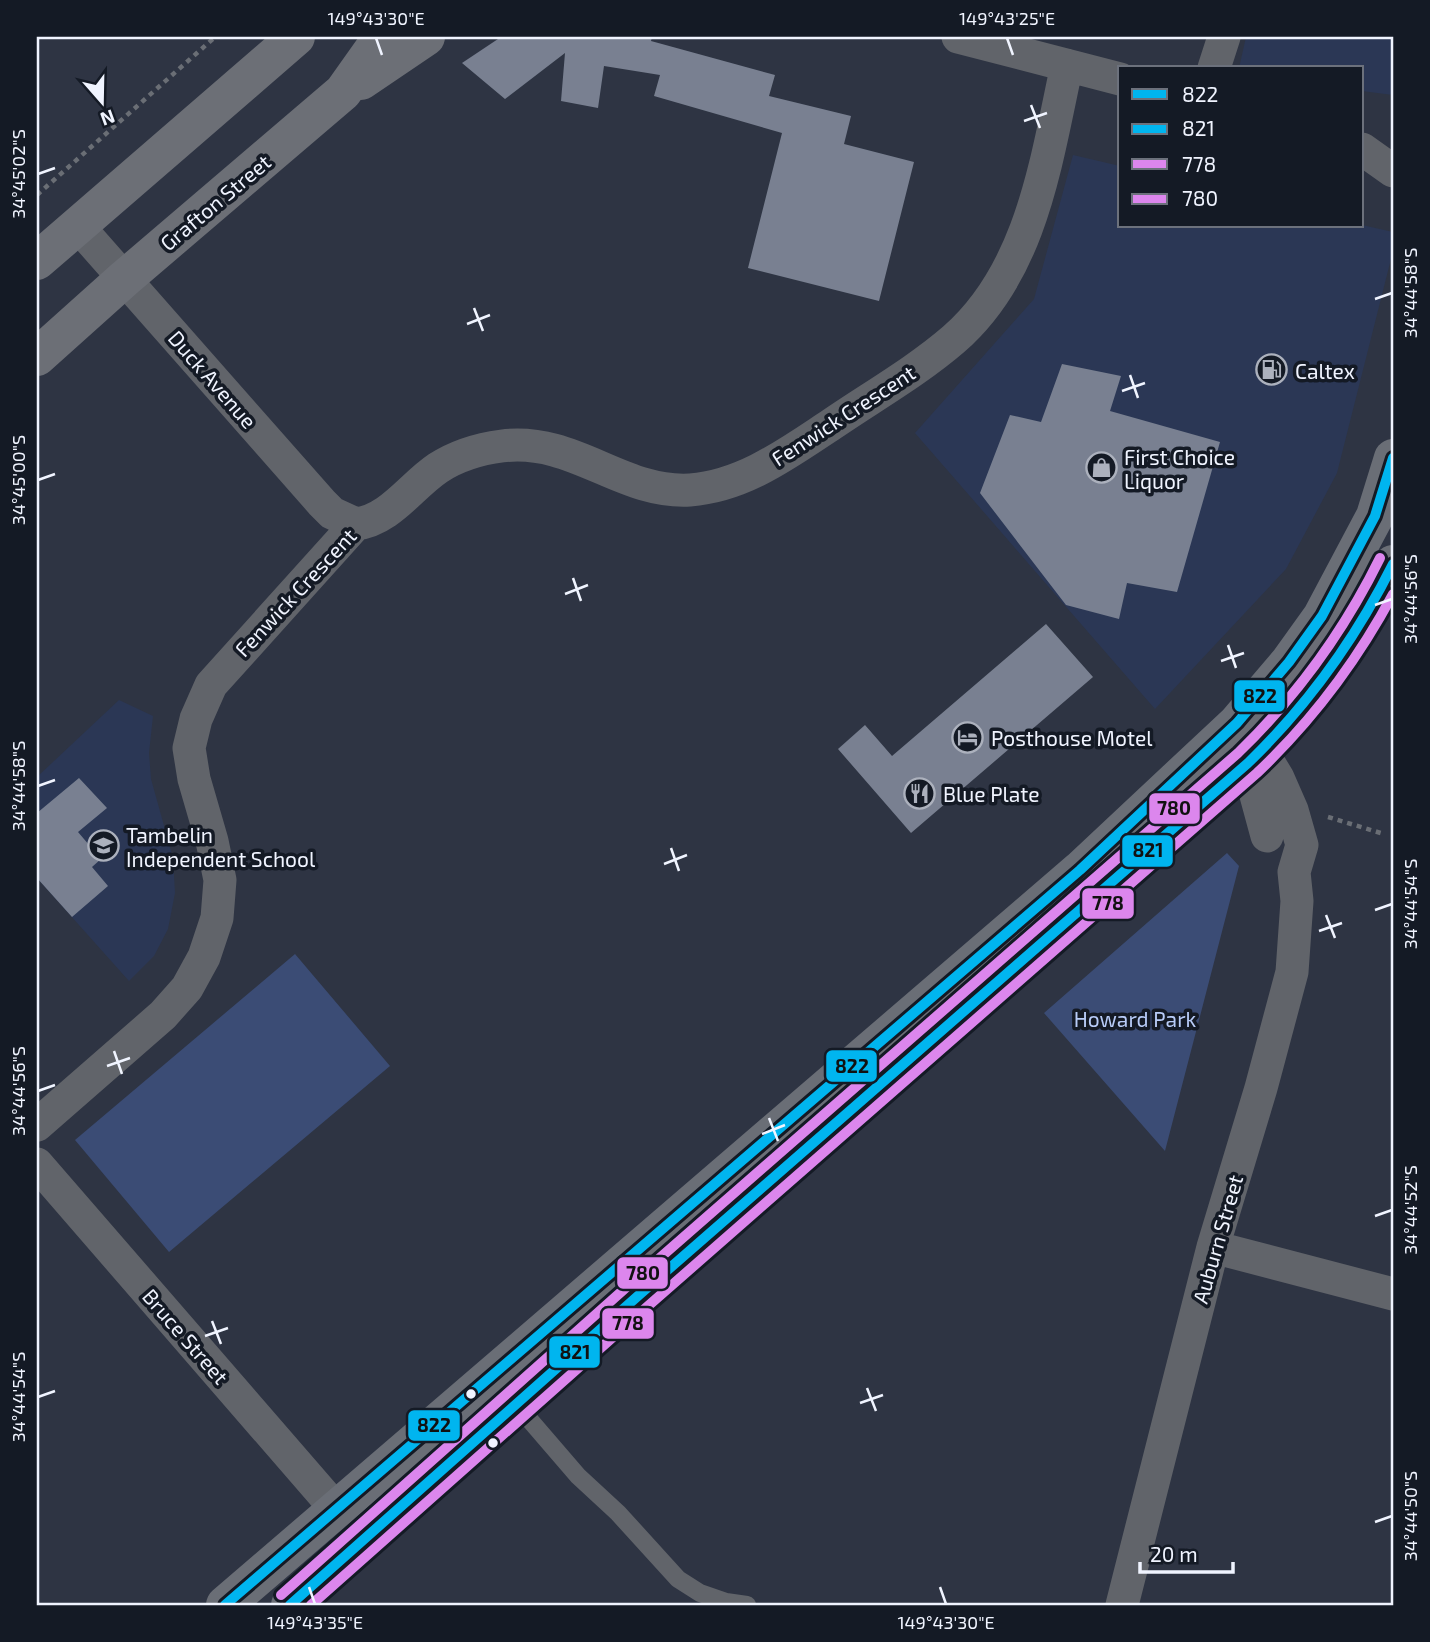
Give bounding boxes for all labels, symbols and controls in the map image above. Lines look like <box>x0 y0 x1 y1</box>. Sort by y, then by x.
text: 149°43'30"E <box>327 7 425 29</box>
text: 149°43'25"E <box>959 7 1055 29</box>
north arrow <box>66 66 136 136</box>
legend <box>1118 66 1364 228</box>
text: 822 <box>1182 81 1218 106</box>
text: N <box>98 105 118 132</box>
text: 821 <box>1182 115 1215 140</box>
text: 34°45'02"S <box>7 129 29 219</box>
street label: Grafton Street <box>155 149 275 255</box>
text: 778 <box>1182 151 1216 176</box>
text: 780 <box>1182 185 1218 210</box>
text: 34°44'58"S <box>1399 248 1421 338</box>
street label: Duck Avenue <box>164 325 262 433</box>
fuel station icon: Caltex <box>1255 353 1289 387</box>
place label: Caltex <box>1295 358 1355 383</box>
street label: Fenwick Crescent <box>767 359 919 471</box>
text: 34°45'00"S <box>7 435 29 525</box>
place label: First Choice Liquor <box>1124 444 1235 493</box>
shop icon: First Choice Liquor <box>1084 451 1118 485</box>
street label: Fenwick Crescent <box>229 523 361 661</box>
text: 34°44'56"S <box>1399 554 1421 644</box>
line badge: 822 <box>1233 679 1286 713</box>
text: 822 <box>1243 684 1277 707</box>
hotel icon: Posthouse Motel <box>951 720 985 754</box>
place label: Posthouse Motel <box>991 725 1153 750</box>
text: 34°44'58"S <box>7 741 29 831</box>
restaurant icon: Blue Plate <box>903 776 937 810</box>
place label: Blue Plate <box>943 781 1040 806</box>
line badge: 780 <box>1148 792 1201 825</box>
text: 780 <box>1157 796 1191 819</box>
place label: Tambelin Independent School <box>126 822 316 871</box>
school or university icon: Tambelin Independent School <box>86 829 120 863</box>
line badge: 821 <box>1121 834 1174 868</box>
text: 821 <box>1132 838 1164 861</box>
text: 34°44'54"S <box>1399 859 1421 949</box>
line badge: 778 <box>1081 887 1135 920</box>
text: 778 <box>1092 891 1124 914</box>
park label: Howard Park <box>1074 1006 1197 1031</box>
text: 34°44'56"S <box>7 1046 29 1136</box>
line badge: 822 <box>825 1049 878 1083</box>
text: 822 <box>835 1054 869 1077</box>
text: 34°44'52"S <box>1399 1165 1421 1255</box>
street label: Auburn Street <box>1187 1172 1247 1306</box>
line badge: 780 <box>616 1256 669 1290</box>
text: 780 <box>626 1261 660 1284</box>
street label: Bruce Street <box>138 1283 234 1389</box>
line badge: 778 <box>601 1307 655 1340</box>
text: 778 <box>612 1311 644 1334</box>
line badge: 821 <box>548 1335 601 1369</box>
text: 821 <box>559 1340 591 1363</box>
text: 34°44'54"S <box>7 1352 29 1442</box>
unlabelled marker <box>464 1387 478 1401</box>
line badge: 822 <box>407 1409 461 1442</box>
text: 822 <box>417 1413 451 1436</box>
unlabelled marker <box>486 1436 500 1450</box>
text: 34°44'50"S <box>1399 1471 1421 1561</box>
scale bar <box>1140 1530 1232 1574</box>
text: 20 m <box>1150 1541 1198 1566</box>
text: 149°43'35"E <box>267 1611 363 1633</box>
text: 149°43'30"E <box>897 1611 995 1633</box>

